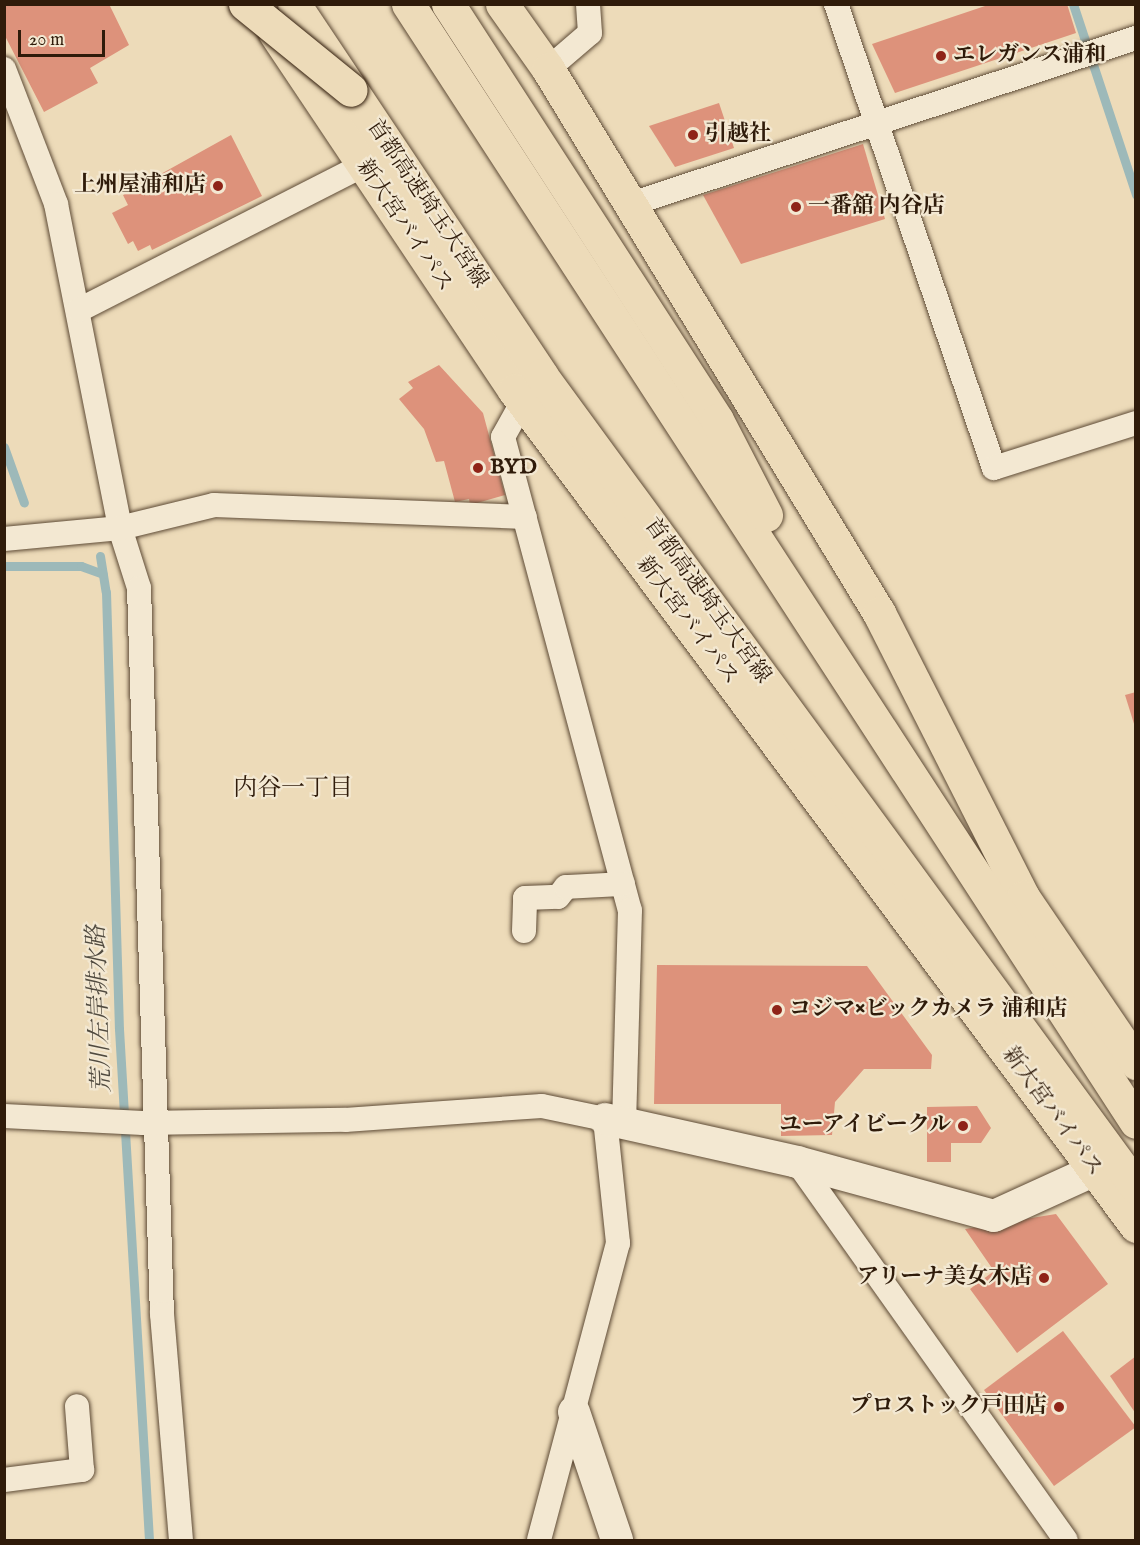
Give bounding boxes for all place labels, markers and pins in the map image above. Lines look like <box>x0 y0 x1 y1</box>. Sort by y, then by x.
place label: エレガンス浦和 <box>953 43 1107 69</box>
marker: エレガンス浦和 <box>934 49 948 63</box>
place label: 引越社 <box>705 122 771 148</box>
marker: 引越社 <box>686 128 700 142</box>
place label: 上州屋浦和店 <box>74 173 206 199</box>
marker: 上州屋浦和店 <box>211 179 225 193</box>
place label: 一番舘 内谷店 <box>808 194 945 220</box>
marker: 一番舘 内谷店 <box>789 200 803 214</box>
place label: BYD <box>490 455 537 481</box>
marker: BYD <box>471 461 485 475</box>
place label: コジマ×ビックカメラ 浦和店 <box>789 997 1068 1023</box>
marker: コジマ×ビックカメラ 浦和店 <box>770 1003 784 1017</box>
place label: ユーアイビークル <box>776 1113 951 1139</box>
marker: ユーアイビークル <box>956 1119 970 1133</box>
place label: アリーナ美女木店 <box>856 1265 1032 1291</box>
marker: アリーナ美女木店 <box>1037 1271 1051 1285</box>
place label: プロストック戸田店 <box>849 1394 1047 1420</box>
marker: プロストック戸田店 <box>1052 1400 1066 1414</box>

